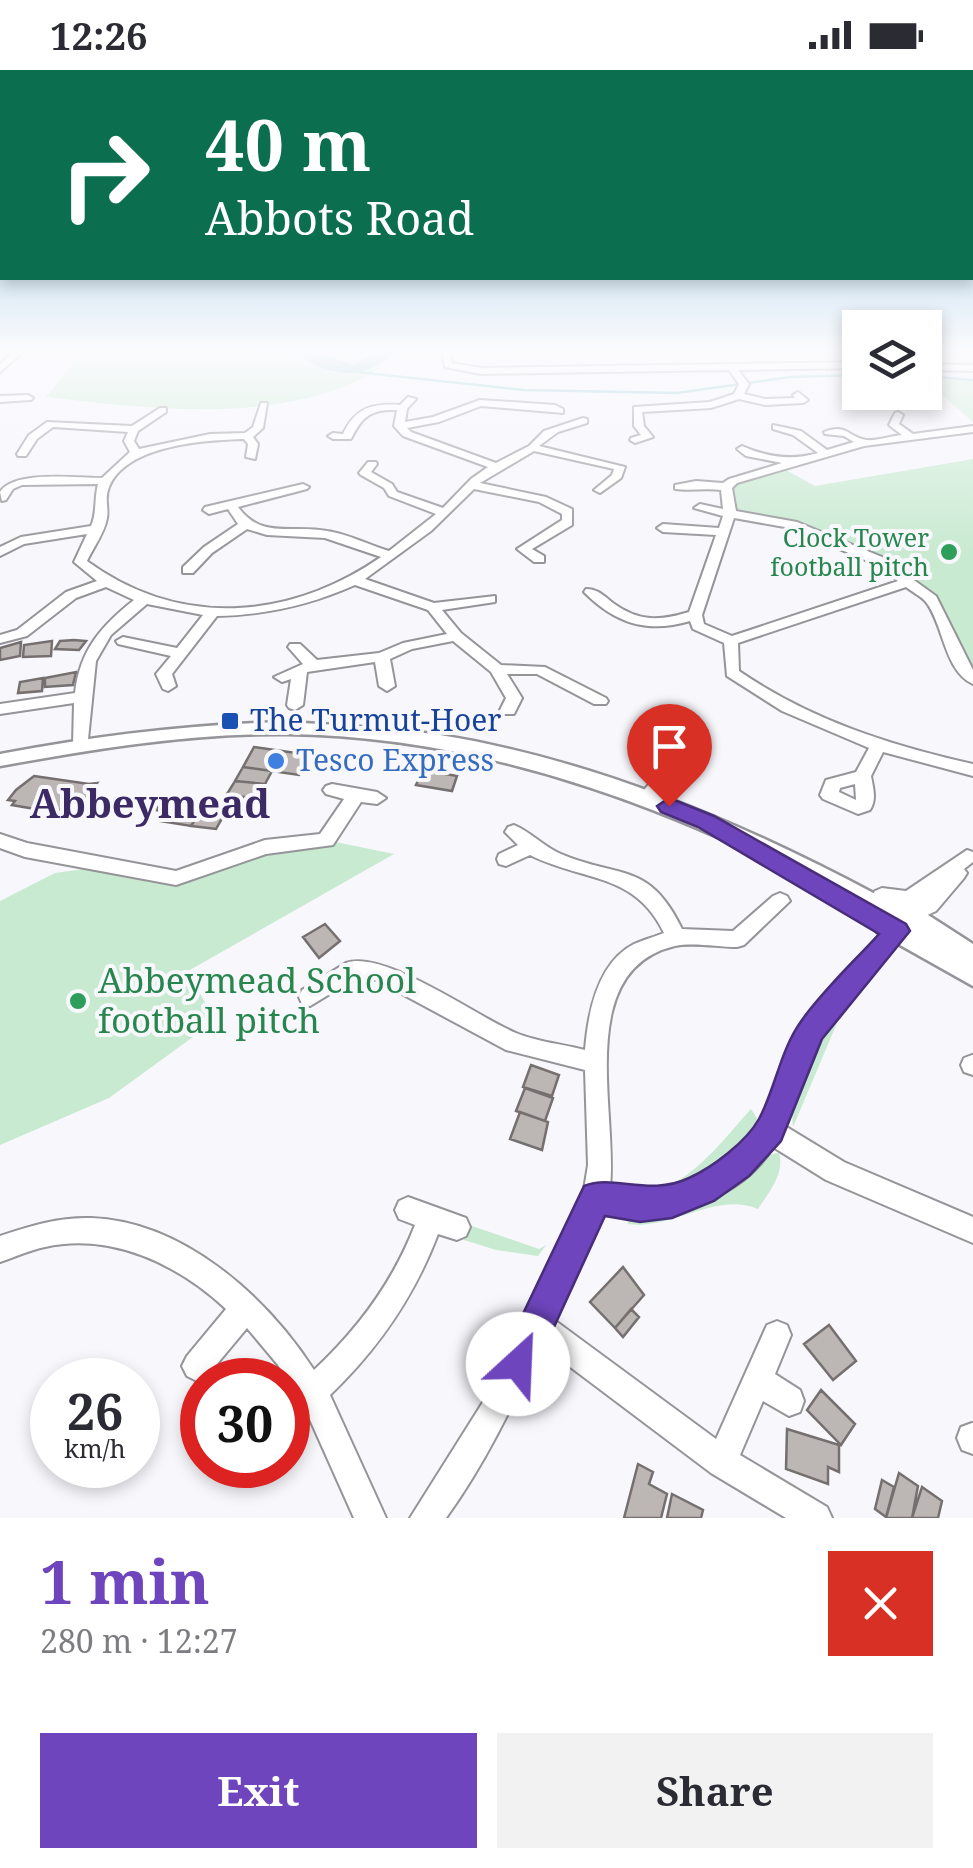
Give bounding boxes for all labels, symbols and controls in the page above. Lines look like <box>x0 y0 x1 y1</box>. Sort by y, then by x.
text: 12:26 <box>50 9 147 61</box>
text: 40 m <box>205 96 371 192</box>
icon: right <box>40 110 170 240</box>
text: Abbots Road <box>205 187 474 248</box>
map controls <box>842 310 942 410</box>
button: layers <box>842 310 942 410</box>
place label: Clock Tower football pitch <box>770 520 929 583</box>
marker: Clock Tower football pitch <box>938 541 960 563</box>
place label: The Turmut-Hoer <box>250 699 501 740</box>
pin <box>627 704 712 807</box>
marker: The Turmut-Hoer <box>219 710 241 732</box>
icon: arrive <box>642 719 697 774</box>
place label: Tesco Express <box>296 739 494 780</box>
marker: Tesco Express <box>265 750 287 772</box>
district label: Abbeymead <box>30 775 270 830</box>
place label: Abbeymead School football pitch <box>98 956 416 1043</box>
marker: Abbeymead School football pitch <box>67 990 89 1012</box>
position arrow <box>466 1312 570 1416</box>
speed limit sign: 30 <box>180 1358 310 1488</box>
text: 26 <box>67 1377 123 1445</box>
text: km/h <box>64 1431 126 1465</box>
text: 1 min <box>40 1540 210 1622</box>
button: close <box>828 1551 933 1656</box>
text: 280 m · 12:27 <box>40 1619 238 1662</box>
button: Exit <box>40 1733 477 1848</box>
button: Share <box>497 1733 933 1848</box>

